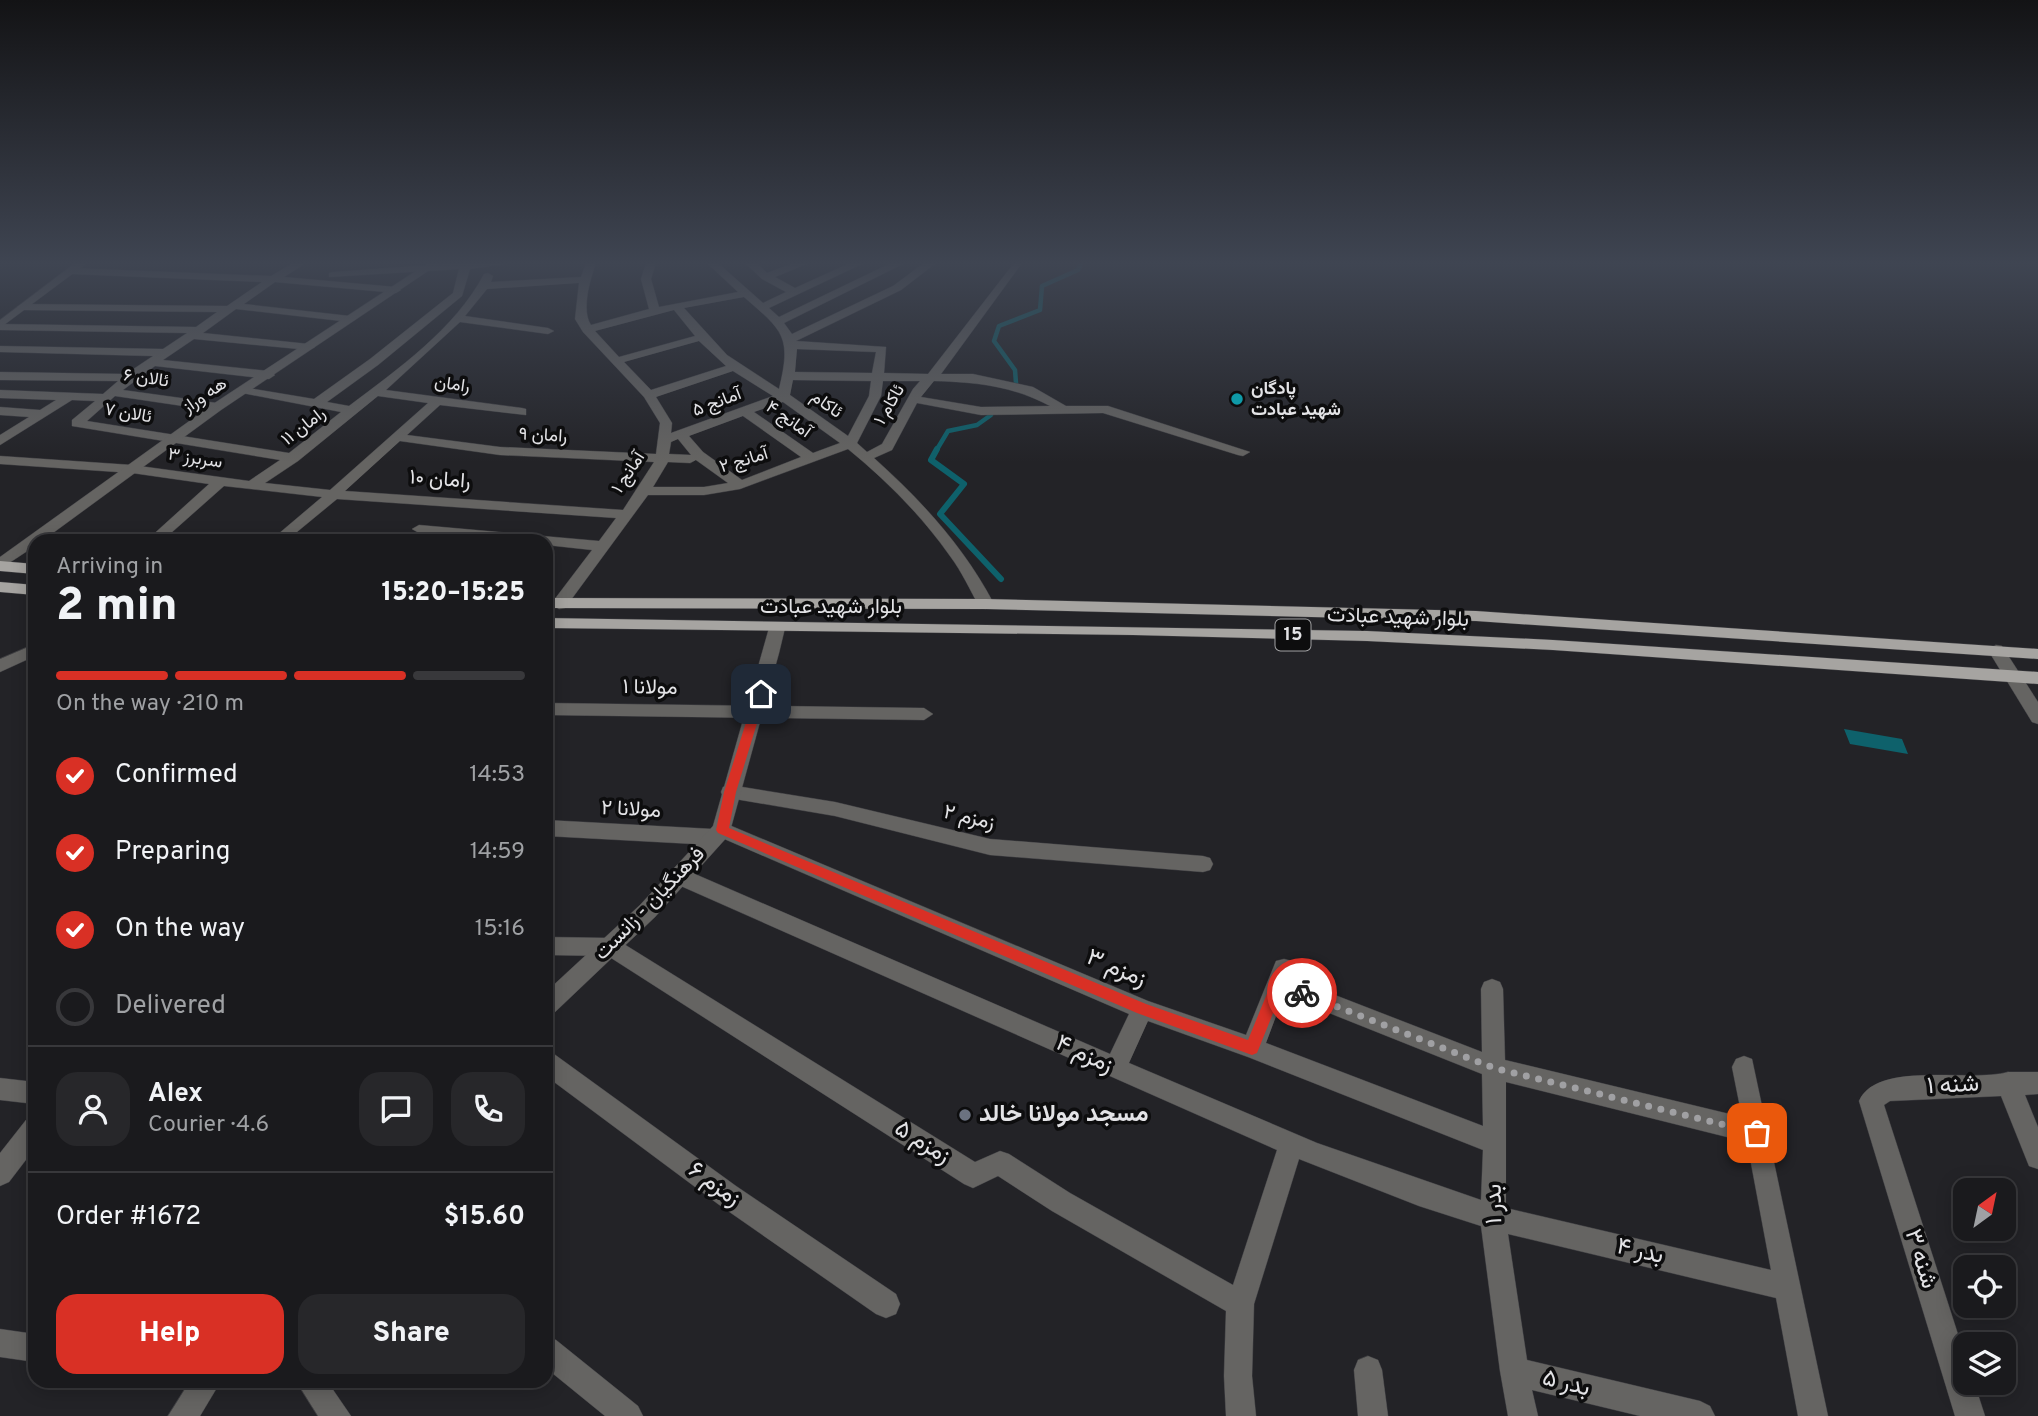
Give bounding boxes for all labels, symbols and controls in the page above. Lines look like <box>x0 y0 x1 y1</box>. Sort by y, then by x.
street label: ئالان ۶ <box>122 364 170 394</box>
street label: رامان <box>433 371 471 399</box>
street label: هه وراز <box>177 373 232 420</box>
place label: پادگان شهید عبادت <box>1251 378 1341 422</box>
street label: ئاکام ۱ <box>869 381 911 429</box>
street label: آمانج ۵ <box>689 382 747 423</box>
street label: ئاکام <box>806 386 846 424</box>
marker: پادگان شهید عبادت <box>1229 391 1245 407</box>
street label: آمانج ۴ <box>761 396 817 445</box>
street label: ئالان ۷ <box>103 399 153 429</box>
street label: رامان ۱۱ <box>277 402 331 452</box>
street label: رامان ۹ <box>518 423 568 449</box>
street label: آمانج ۲ <box>717 442 773 479</box>
street label: سربرز ۳ <box>166 443 224 475</box>
street label: آمانج ۱ <box>607 446 652 498</box>
street label: رامان ۱۰ <box>408 464 472 496</box>
text: Arriving in <box>56 553 163 582</box>
text: 15:20–15:25 <box>381 577 525 610</box>
text: 2 min <box>56 578 178 637</box>
street label: بلوار شهید عبادت <box>760 594 902 621</box>
street label: بلوار شهید عبادت <box>1327 602 1469 634</box>
road number: 15 <box>1276 620 1310 650</box>
pin <box>731 664 791 724</box>
street label: مولانا ۱ <box>622 674 678 702</box>
icon: home <box>742 675 780 713</box>
text: On the way · 210 m <box>56 690 244 719</box>
icon: check <box>56 757 94 795</box>
text: Confirmed <box>115 759 238 792</box>
text: 14:53 <box>469 761 525 790</box>
street label: مولانا ۲ <box>600 795 662 825</box>
street label: زمزم ۲ <box>941 799 997 837</box>
icon: check <box>56 834 94 872</box>
text: Preparing <box>115 836 230 869</box>
text: 14:59 <box>470 838 525 867</box>
street label: فرهنگیان - زانست <box>589 841 711 967</box>
icon: check <box>56 911 94 949</box>
text: On the way <box>115 913 245 946</box>
text: 15:16 <box>475 915 525 944</box>
street label: زمزم ۳ <box>1081 943 1151 995</box>
courier <box>1267 958 1337 1028</box>
icon: bike <box>1283 974 1321 1012</box>
text: Delivered <box>115 990 226 1023</box>
street label: زمزم ۴ <box>1050 1029 1118 1081</box>
street label: شنه ۱ <box>1926 1070 1980 1102</box>
button: person <box>56 1072 130 1146</box>
button: chat <box>359 1072 433 1146</box>
button: phone <box>451 1072 525 1146</box>
text: Alex <box>148 1078 203 1111</box>
place label: مسجد مولانا خالد <box>979 1100 1149 1130</box>
pin <box>1727 1103 1787 1163</box>
marker: مسجد مولانا خالد <box>957 1107 973 1123</box>
text: Courier · 4.6 <box>148 1111 269 1140</box>
street label: زمزم ۵ <box>888 1114 956 1172</box>
icon: bag <box>1738 1114 1776 1152</box>
street label: زمزم ۶ <box>682 1156 746 1214</box>
north arrow <box>1953 1178 2016 1241</box>
map controls <box>1953 1178 2016 1395</box>
street label: بدر ۱ <box>1480 1183 1510 1225</box>
text: Order #1672 <box>56 1201 201 1234</box>
text: $15.60 <box>444 1201 525 1234</box>
street label: شنه ۳ <box>1897 1225 1943 1293</box>
street label: بدر ۴ <box>1614 1232 1666 1272</box>
button: locate <box>1953 1255 2016 1318</box>
button: Help <box>56 1294 284 1374</box>
button: Share <box>298 1294 525 1374</box>
button: layers <box>1953 1332 2016 1395</box>
street label: بدر ۵ <box>1539 1364 1593 1404</box>

